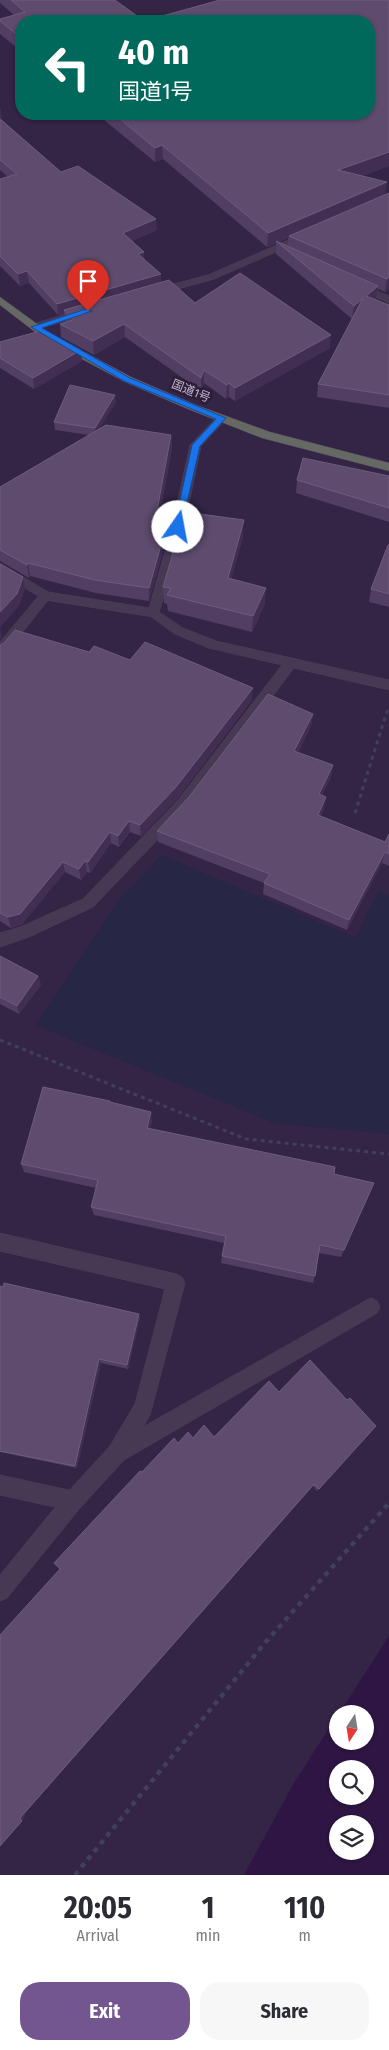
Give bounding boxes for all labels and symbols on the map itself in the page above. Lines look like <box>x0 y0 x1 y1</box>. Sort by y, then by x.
pin <box>67 260 109 311</box>
street label: 国道1号 <box>170 377 212 405</box>
position arrow <box>151 500 203 552</box>
north arrow <box>329 1705 374 1750</box>

